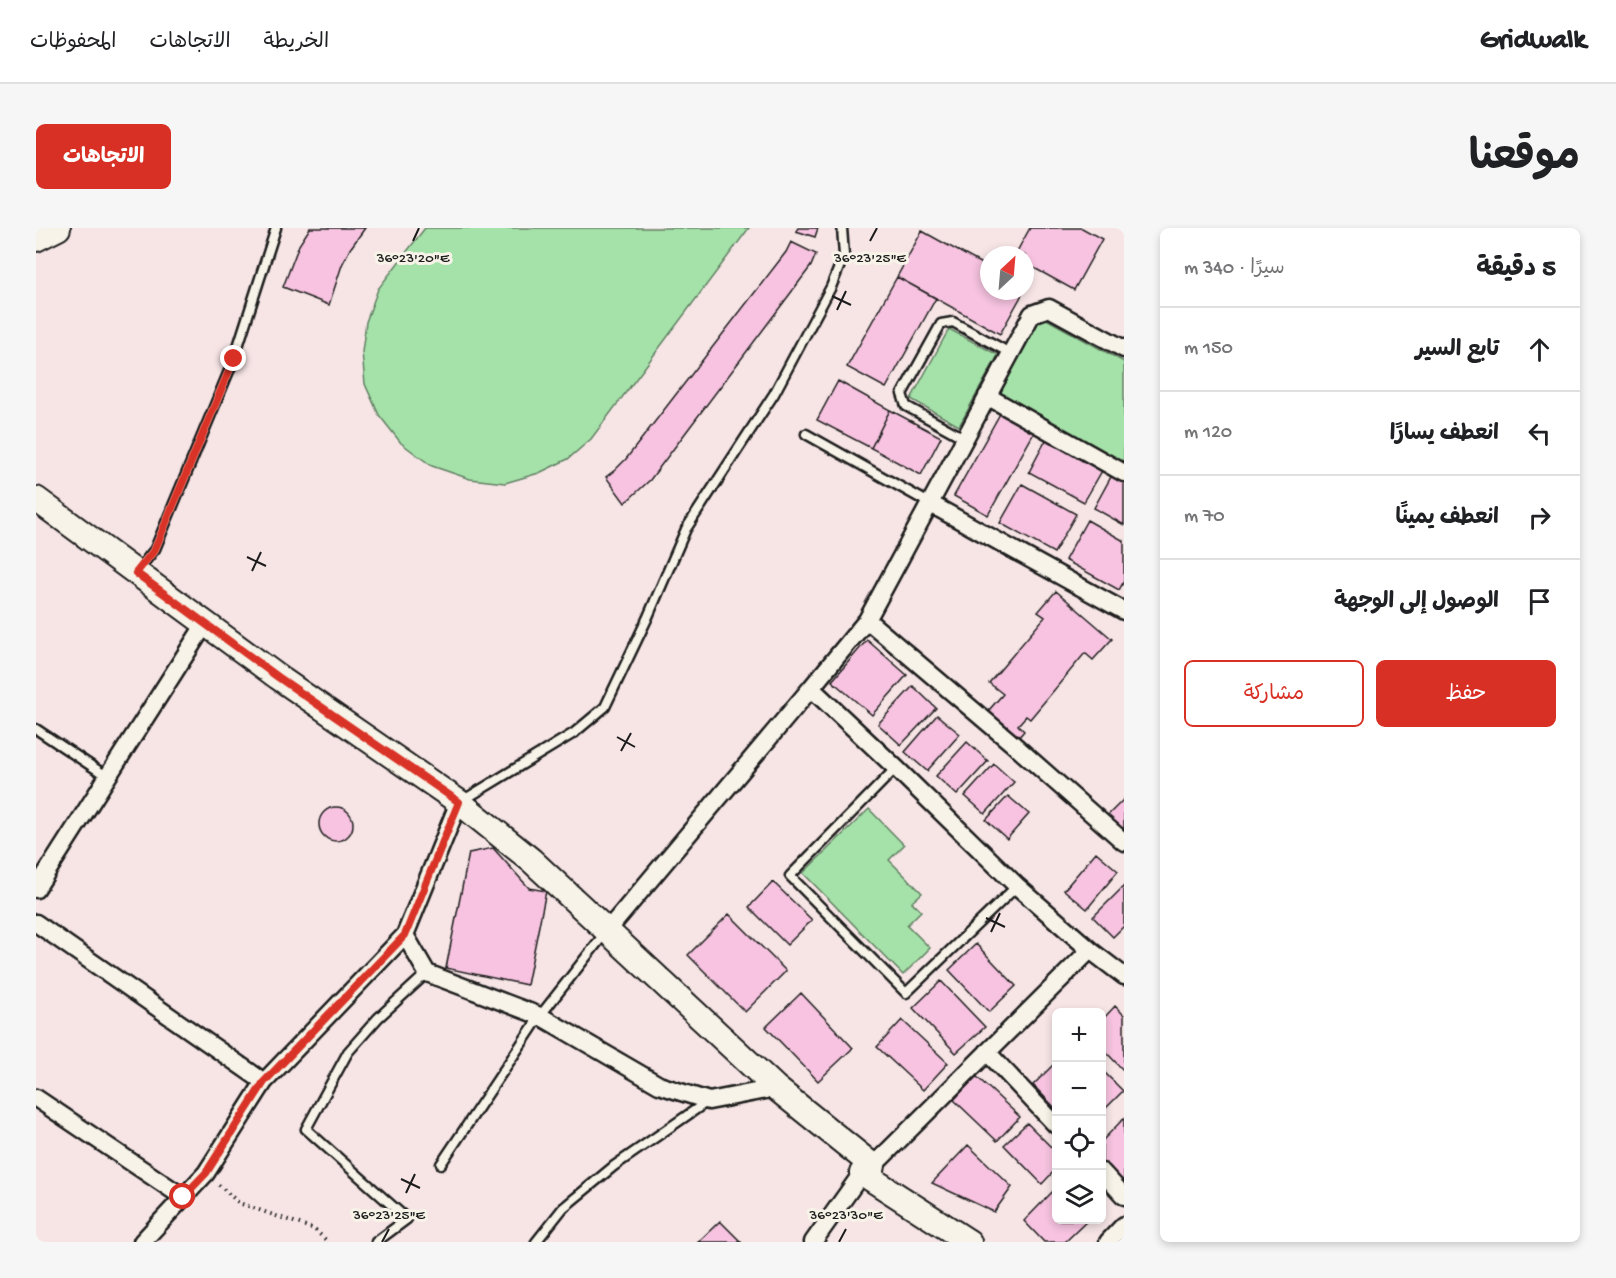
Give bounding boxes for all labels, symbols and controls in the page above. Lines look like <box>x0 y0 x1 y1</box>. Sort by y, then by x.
text: Gridwalk <box>1480 25 1586 58</box>
text: المحفوظات <box>30 31 116 56</box>
text: الاتجاهات <box>149 31 231 56</box>
text: الخريطة <box>264 31 329 56</box>
button: الاتجاهات <box>36 124 171 189</box>
text: موقعنا <box>1469 136 1580 185</box>
north arrow <box>980 246 1034 300</box>
text: 36°23'20"E <box>376 250 450 268</box>
text: 36°23'25"E <box>833 250 907 268</box>
text: 5 دقيقة <box>1476 255 1556 286</box>
text: سيرًا · 340 m <box>1184 258 1285 281</box>
icon: ahead <box>1523 333 1556 366</box>
text: 150 m <box>1184 338 1233 361</box>
text: تابع السير <box>1415 338 1499 364</box>
route end <box>220 345 246 371</box>
icon: left <box>1523 417 1556 450</box>
text: 120 m <box>1184 422 1232 445</box>
text: انعطف يسارًا <box>1390 422 1499 448</box>
icon: right <box>1523 501 1556 534</box>
text: 70 m <box>1184 506 1225 529</box>
text: انعطف يمينًا <box>1396 506 1499 532</box>
icon: arrive <box>1523 585 1556 618</box>
text: الوصول إلى الوجهة <box>1334 590 1499 616</box>
button: مشاركة <box>1184 660 1364 727</box>
button: حفظ <box>1376 660 1556 727</box>
map controls <box>1052 1008 1106 1224</box>
button: + <box>1052 1008 1106 1062</box>
button: − <box>1052 1062 1106 1116</box>
button: locate <box>1052 1116 1106 1170</box>
button: layers <box>1052 1170 1106 1224</box>
route start <box>169 1183 195 1209</box>
text: 36°23'25"E <box>352 1207 426 1225</box>
text: 36°23'30"E <box>809 1207 883 1225</box>

